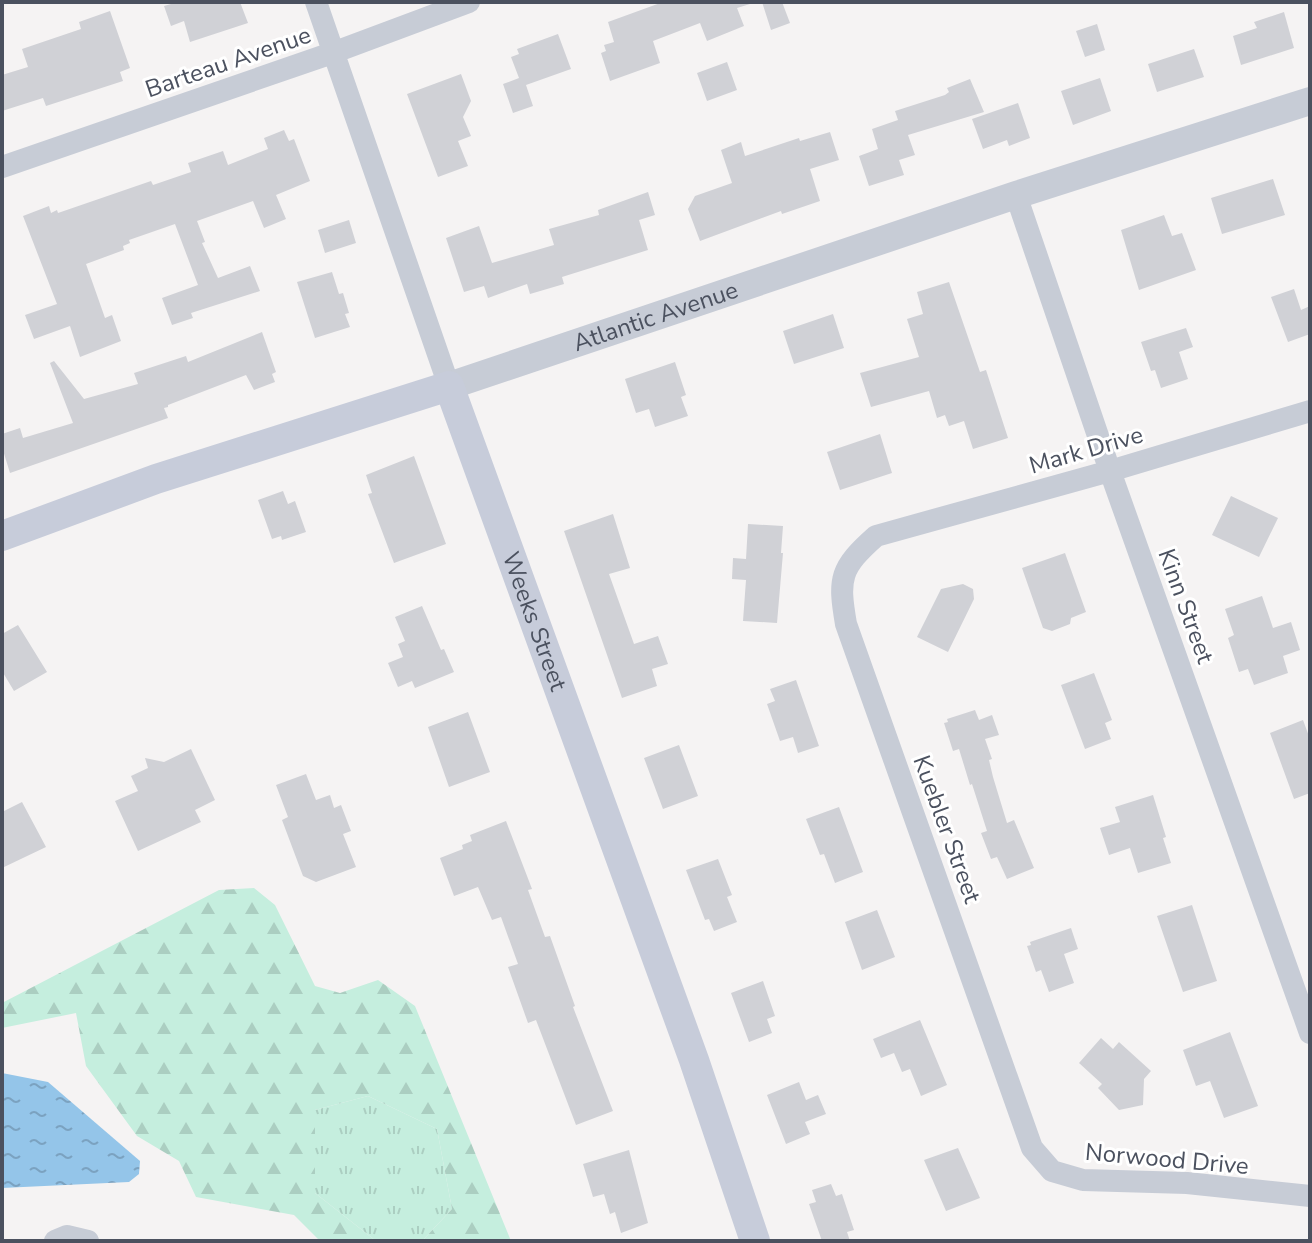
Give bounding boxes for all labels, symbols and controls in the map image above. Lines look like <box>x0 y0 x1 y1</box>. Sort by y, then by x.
street label: Barteau Avenue <box>141 19 315 105</box>
street label: Atlantic Avenue <box>569 274 742 359</box>
street label: Mark Drive <box>1025 419 1147 481</box>
street label: Kinn Street <box>1151 544 1222 668</box>
street label: Weeks Street <box>495 547 575 696</box>
street label: Kuebler Street <box>905 751 989 908</box>
street label: Norwood Drive <box>1084 1136 1250 1182</box>

